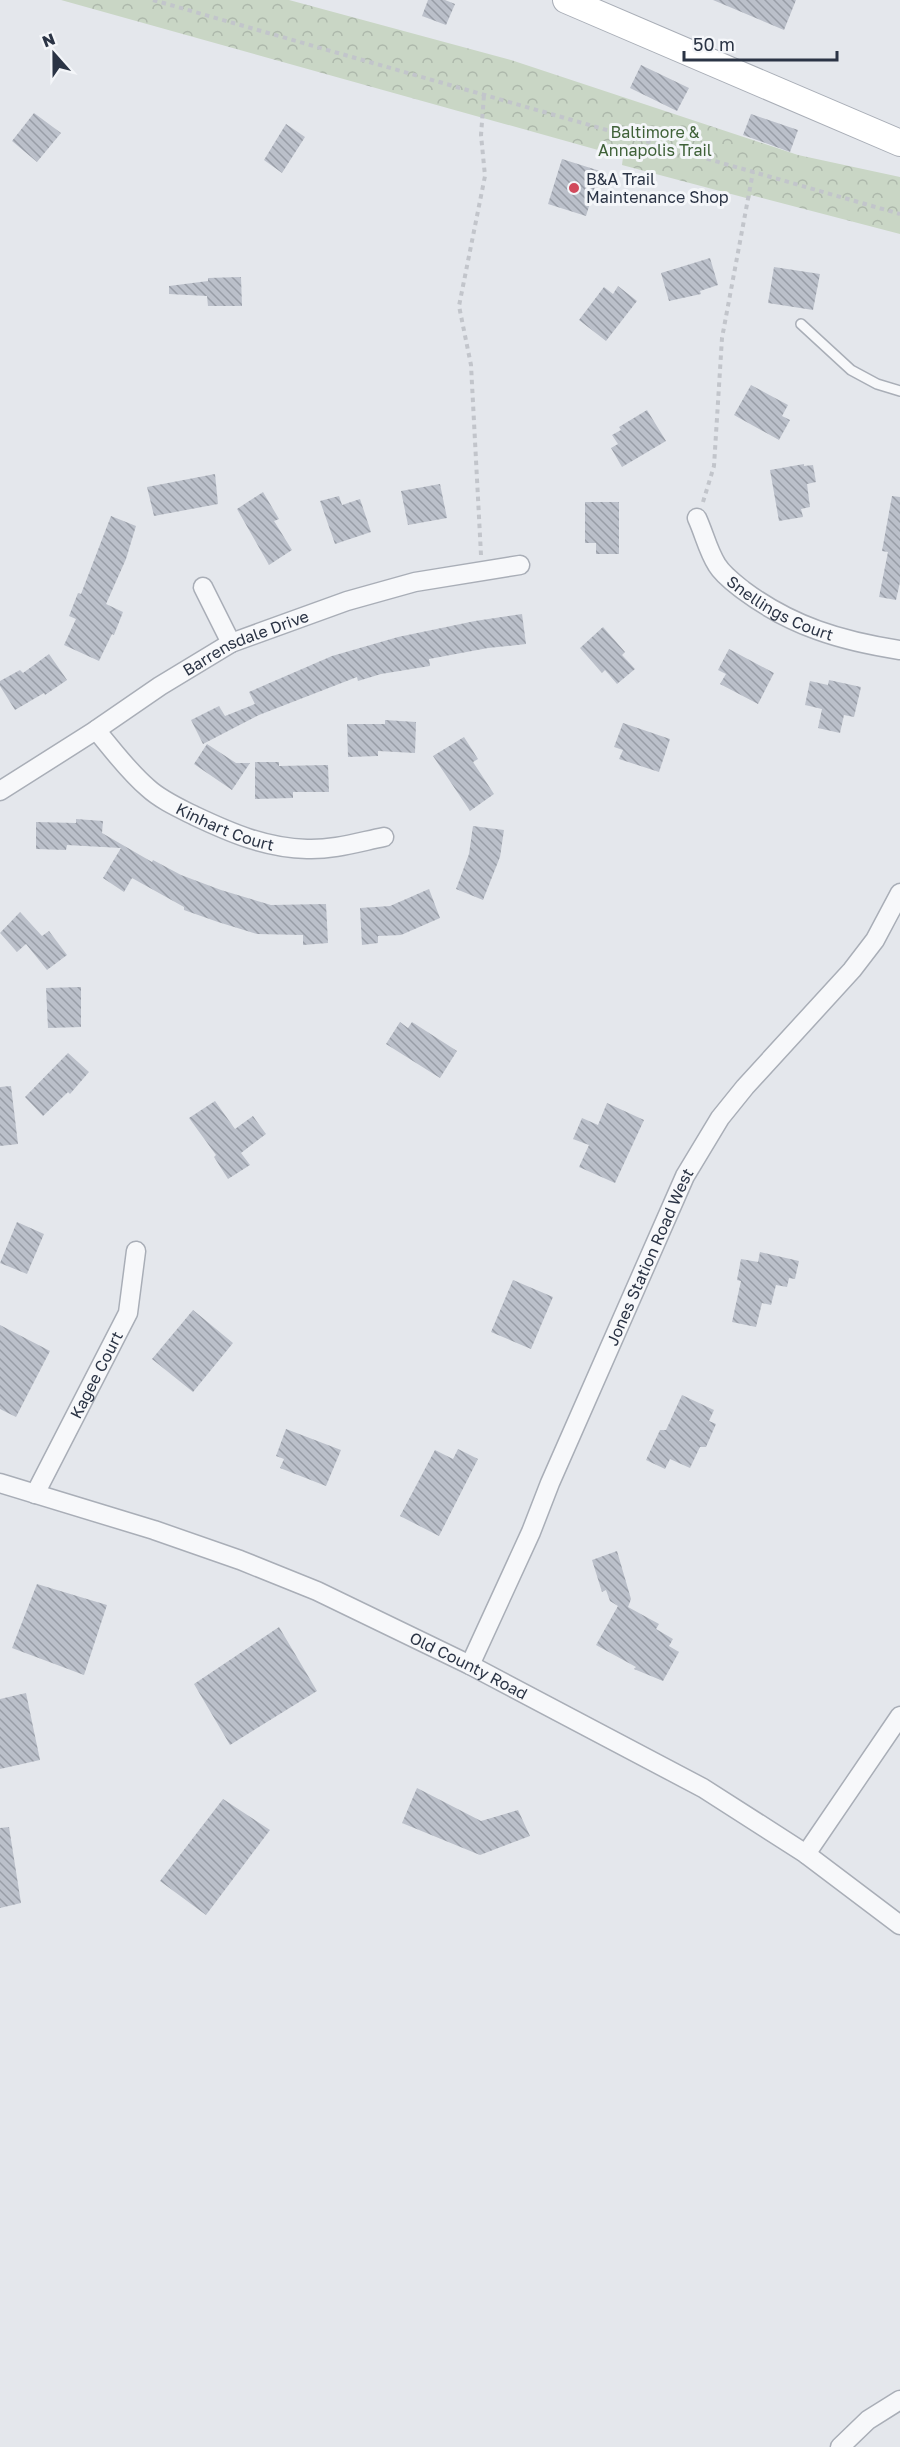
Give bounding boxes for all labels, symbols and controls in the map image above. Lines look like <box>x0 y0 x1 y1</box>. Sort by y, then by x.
north arrow <box>24 24 84 84</box>
scale bar <box>684 24 837 62</box>
text: N <box>39 28 58 52</box>
text: 50 m <box>693 33 735 55</box>
park label: Baltimore & Annapolis Trail <box>598 122 712 160</box>
place label: B&A Trail Maintenance Shop <box>586 169 729 207</box>
marker: B&A Trail Maintenance Shop <box>567 181 581 195</box>
street label: Snellings Court <box>723 571 836 645</box>
street label: Barrensdale Drive <box>179 606 311 680</box>
street label: Kinhart Court <box>173 798 276 855</box>
street label: Jones Station Road West <box>602 1164 697 1349</box>
street label: Kagee Court <box>66 1328 127 1422</box>
street label: Old County Road <box>406 1627 531 1704</box>

